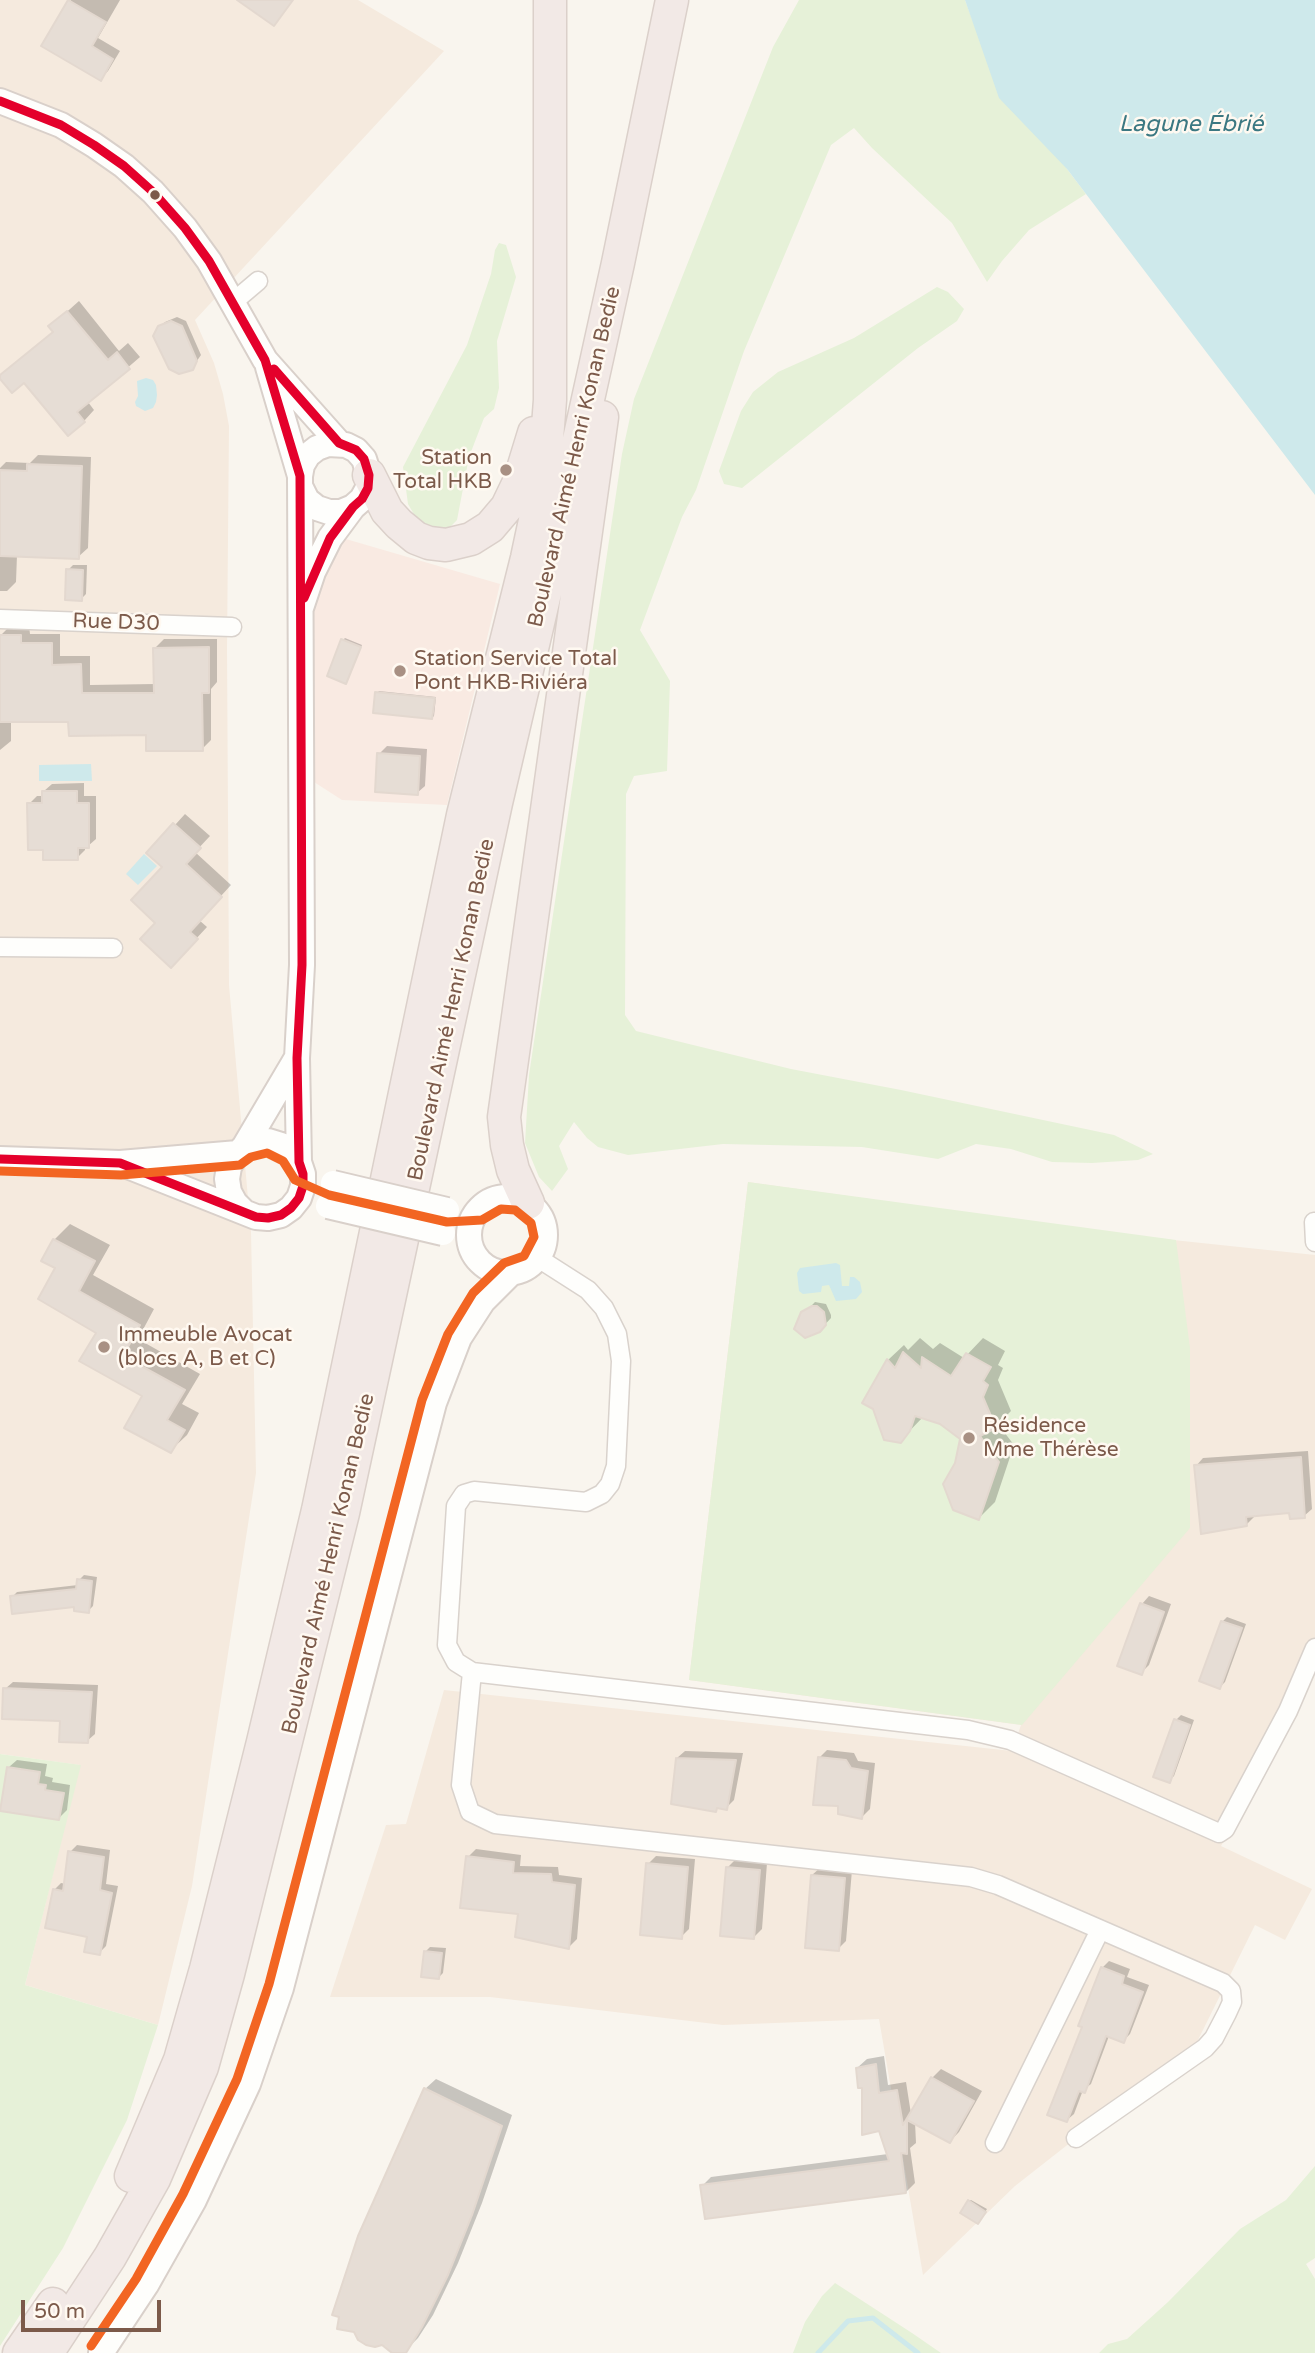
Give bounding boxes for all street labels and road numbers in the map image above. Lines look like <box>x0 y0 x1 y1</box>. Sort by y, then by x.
street label: Boulevard Aimé Henri Konan Bedie <box>523 284 627 630</box>
street label: Rue D30 <box>72 609 160 637</box>
street label: Boulevard Aimé Henri Konan Bedie <box>403 837 501 1183</box>
street label: Boulevard Aimé Henri Konan Bedie <box>277 1391 381 1737</box>

